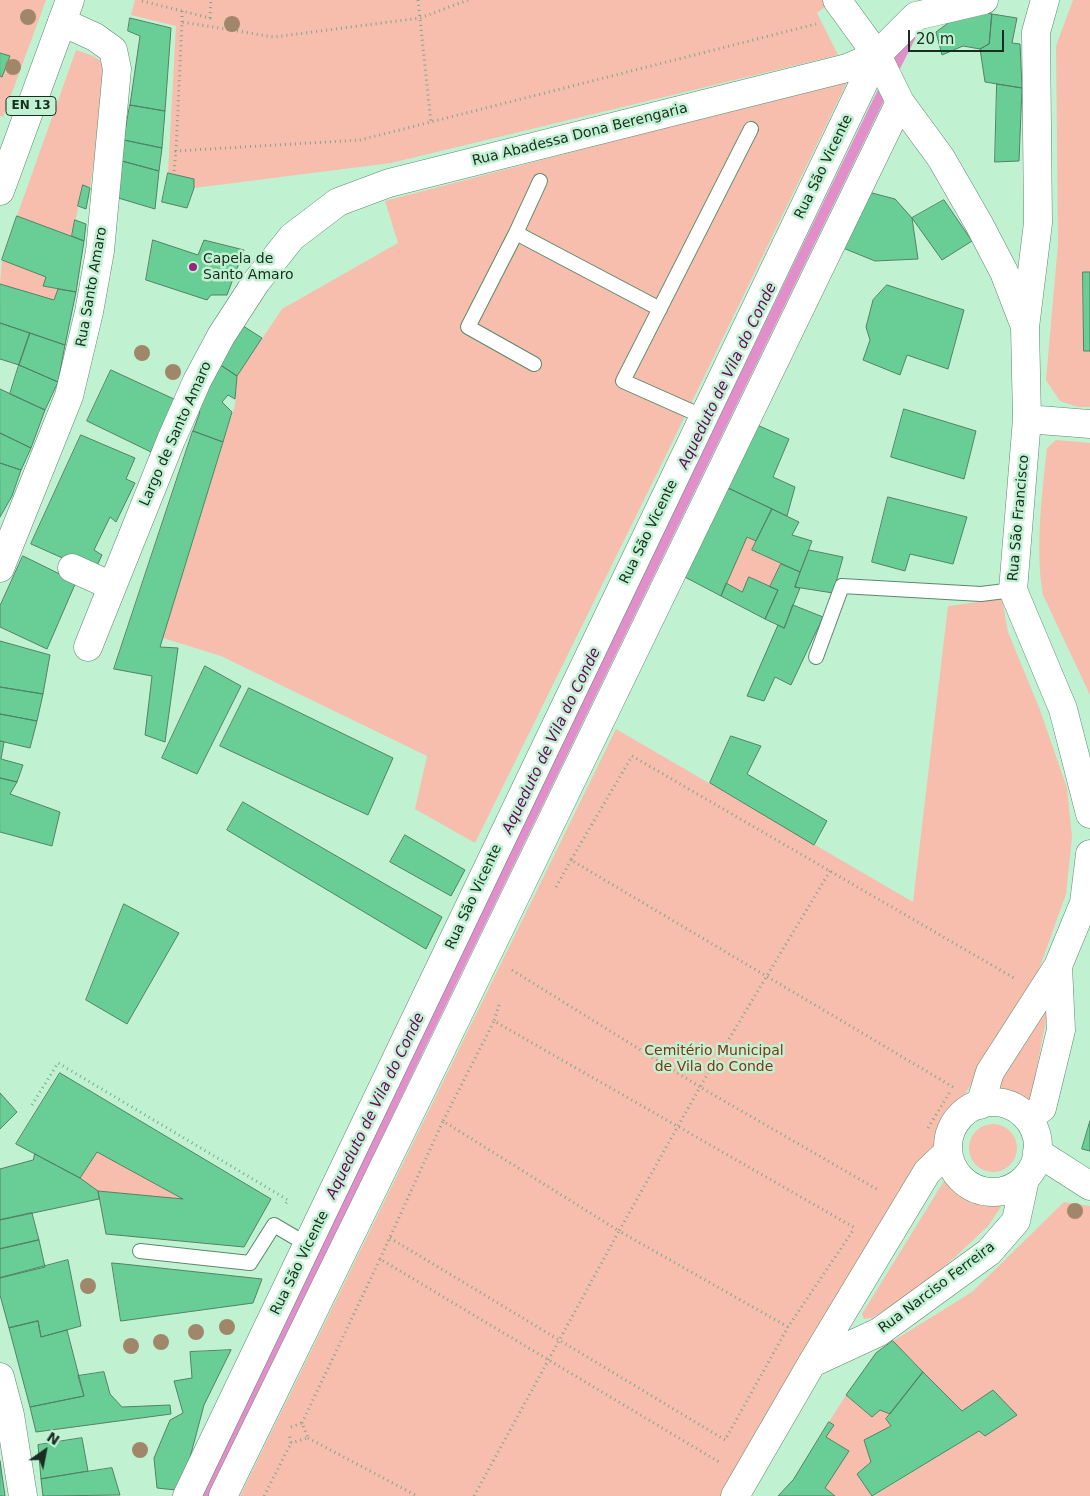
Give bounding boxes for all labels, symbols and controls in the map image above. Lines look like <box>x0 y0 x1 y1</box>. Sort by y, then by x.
scale bar <box>910 20 1006 52</box>
text: 20 m <box>916 30 954 48</box>
road number: EN 13 <box>6 96 56 115</box>
street label: Rua Abadessa Dona Berengaria <box>471 100 689 170</box>
street label: Rua São Vicente <box>791 112 857 222</box>
street label: Rua Santo Amaro <box>73 226 111 348</box>
place label: Capela de Santo Amaro <box>203 251 294 284</box>
marker: Capela de Santo Amaro <box>187 261 199 273</box>
water label: Aqueduto de Vila do Conde <box>675 280 781 472</box>
street label: Largo de Santo Amaro <box>137 359 215 509</box>
street label: Rua São Francisco <box>1005 454 1033 582</box>
street label: Rua São Vicente <box>616 477 682 587</box>
water label: Aqueduto de Vila do Conde <box>499 645 605 837</box>
street label: Rua São Vicente <box>442 842 506 952</box>
water label: Aqueduto de Vila do Conde <box>323 1010 429 1202</box>
park label: Cemitério Municipal de Vila do Conde <box>644 1043 784 1076</box>
street label: Rua São Vicente <box>267 1208 333 1318</box>
street label: Rua Narciso Ferreira <box>876 1239 998 1337</box>
north arrow <box>20 1426 70 1476</box>
text: N <box>44 1429 62 1448</box>

